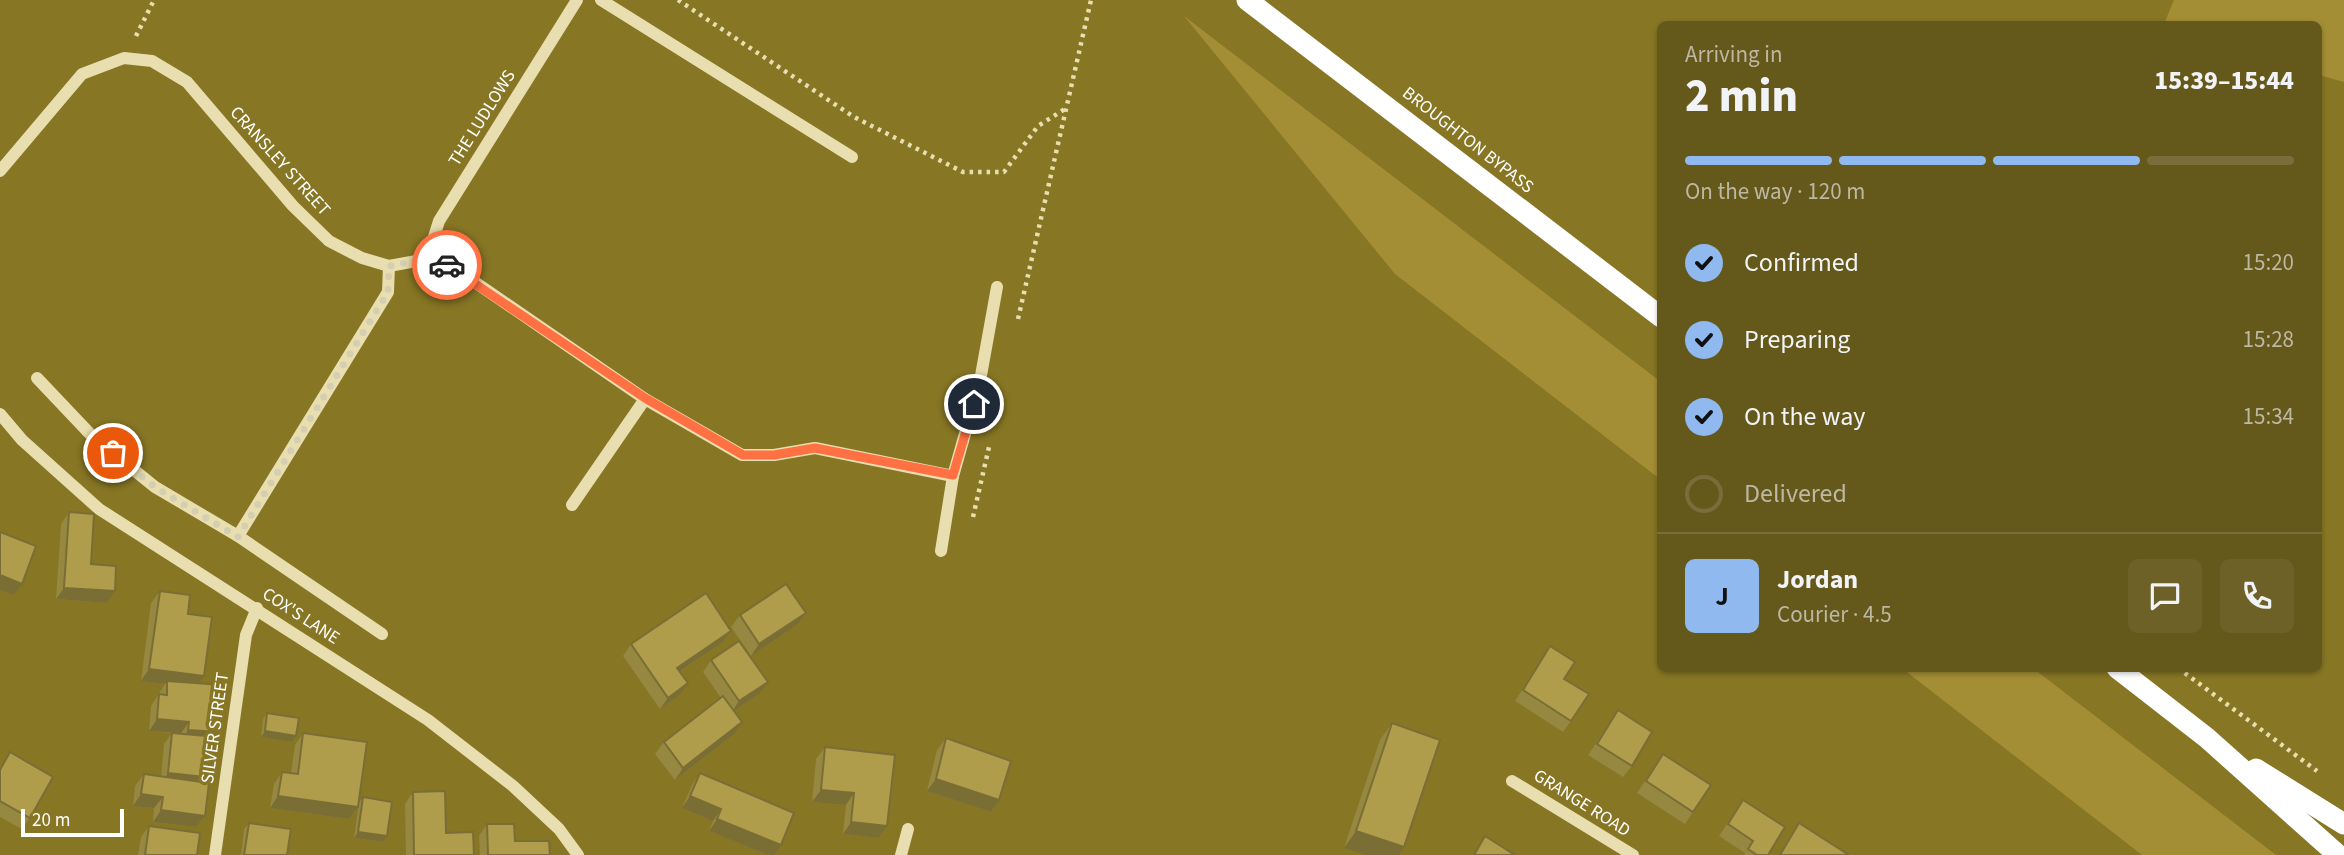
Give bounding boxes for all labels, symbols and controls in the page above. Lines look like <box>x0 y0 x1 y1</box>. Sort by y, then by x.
text: Arriving in <box>1685 38 1783 71</box>
text: 15:39–15:44 <box>2154 62 2294 99</box>
text: 2 min <box>1685 64 1798 129</box>
street label: THE LUDLOWS <box>442 65 522 171</box>
street label: BROUGHTON BYPASS <box>1397 81 1539 199</box>
street label: CRANSLEY STREET <box>224 101 336 222</box>
text: On the way · 120 m <box>1685 175 1865 208</box>
courier <box>412 230 482 300</box>
icon: check <box>1685 244 1723 282</box>
text: Confirmed <box>1744 244 1859 281</box>
icon: car <box>428 246 466 284</box>
text: 15:20 <box>2243 246 2294 279</box>
icon: check <box>1685 321 1723 359</box>
text: Preparing <box>1744 321 1850 358</box>
text: 15:28 <box>2243 323 2294 356</box>
pin <box>944 374 1004 434</box>
icon: home <box>955 385 993 423</box>
icon: check <box>1685 398 1723 436</box>
text: On the way <box>1744 398 1865 435</box>
text: 15:34 <box>2243 400 2294 433</box>
pin <box>83 423 143 483</box>
icon: bag <box>94 434 132 472</box>
text: Delivered <box>1744 475 1847 512</box>
button: chat <box>2128 559 2202 633</box>
button: phone <box>2220 559 2294 633</box>
text: Jordan <box>1777 561 1858 598</box>
text: J <box>1715 578 1729 615</box>
street label: COX'S LANE <box>257 582 345 650</box>
text: Courier · 4.5 <box>1777 598 1892 631</box>
street label: SILVER STREET <box>195 670 235 785</box>
street label: GRANGE ROAD <box>1529 763 1635 843</box>
scale bar <box>21 806 124 838</box>
text: 20 m <box>32 807 70 834</box>

